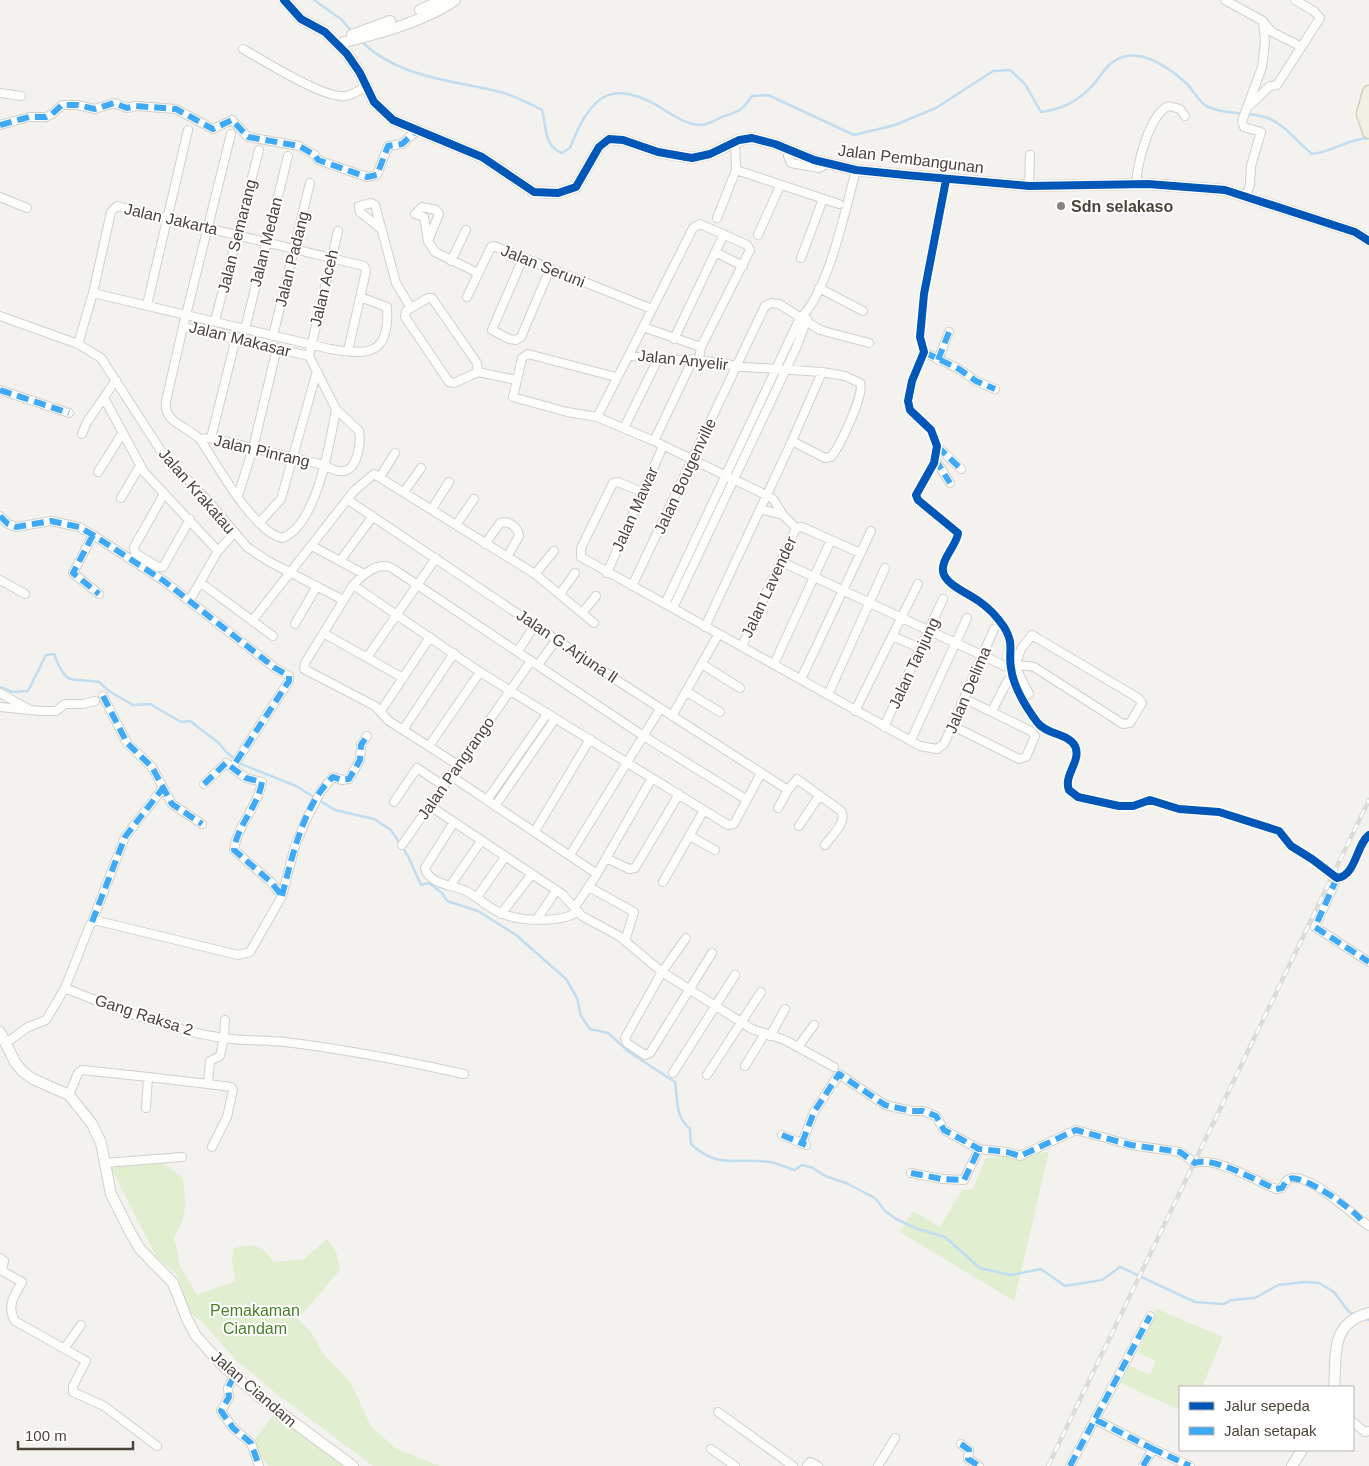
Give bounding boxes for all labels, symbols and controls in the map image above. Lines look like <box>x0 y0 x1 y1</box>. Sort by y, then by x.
street label: Jalan Pembangunan <box>837 142 985 176</box>
street label: Jalan Semarang <box>215 177 259 295</box>
street label: Jalan Medan <box>247 195 285 289</box>
place label: Sdn selakaso <box>1071 198 1174 215</box>
street label: Jalan Jakarta <box>123 200 219 238</box>
marker: Sdn selakaso <box>1055 200 1067 212</box>
street label: Jalan Padang <box>272 209 312 309</box>
street label: Jalan Seruni <box>499 241 587 291</box>
street label: Jalan Aceh <box>307 248 341 328</box>
street label: Jalan Makasar <box>187 318 293 360</box>
street label: Jalan Anyelir <box>637 347 730 373</box>
street label: Jalan Bougenville <box>651 415 719 536</box>
street label: Jalan Pinrang <box>212 432 312 470</box>
street label: Jalan Krakatau <box>156 445 238 537</box>
street label: Jalan Mawar <box>609 463 661 554</box>
street label: Jalan Lavender <box>738 533 800 640</box>
street label: Jalan G.Arjuna ll <box>514 606 620 686</box>
street label: Jalan Tanjung <box>885 615 943 711</box>
street label: Jalan Delima <box>942 644 994 736</box>
street label: Jalan Pangrango <box>414 713 498 822</box>
street label: Gang Raksa 2 <box>93 991 195 1039</box>
park label: Pemakaman Ciandam <box>210 1302 300 1337</box>
street label: Jalan Ciandam <box>208 1348 300 1430</box>
legend <box>1179 1386 1354 1451</box>
text: Jalur sepeda <box>1224 1397 1311 1414</box>
scale bar <box>18 1418 132 1450</box>
text: Jalan setapak <box>1224 1422 1317 1439</box>
text: 100 m <box>25 1427 67 1444</box>

